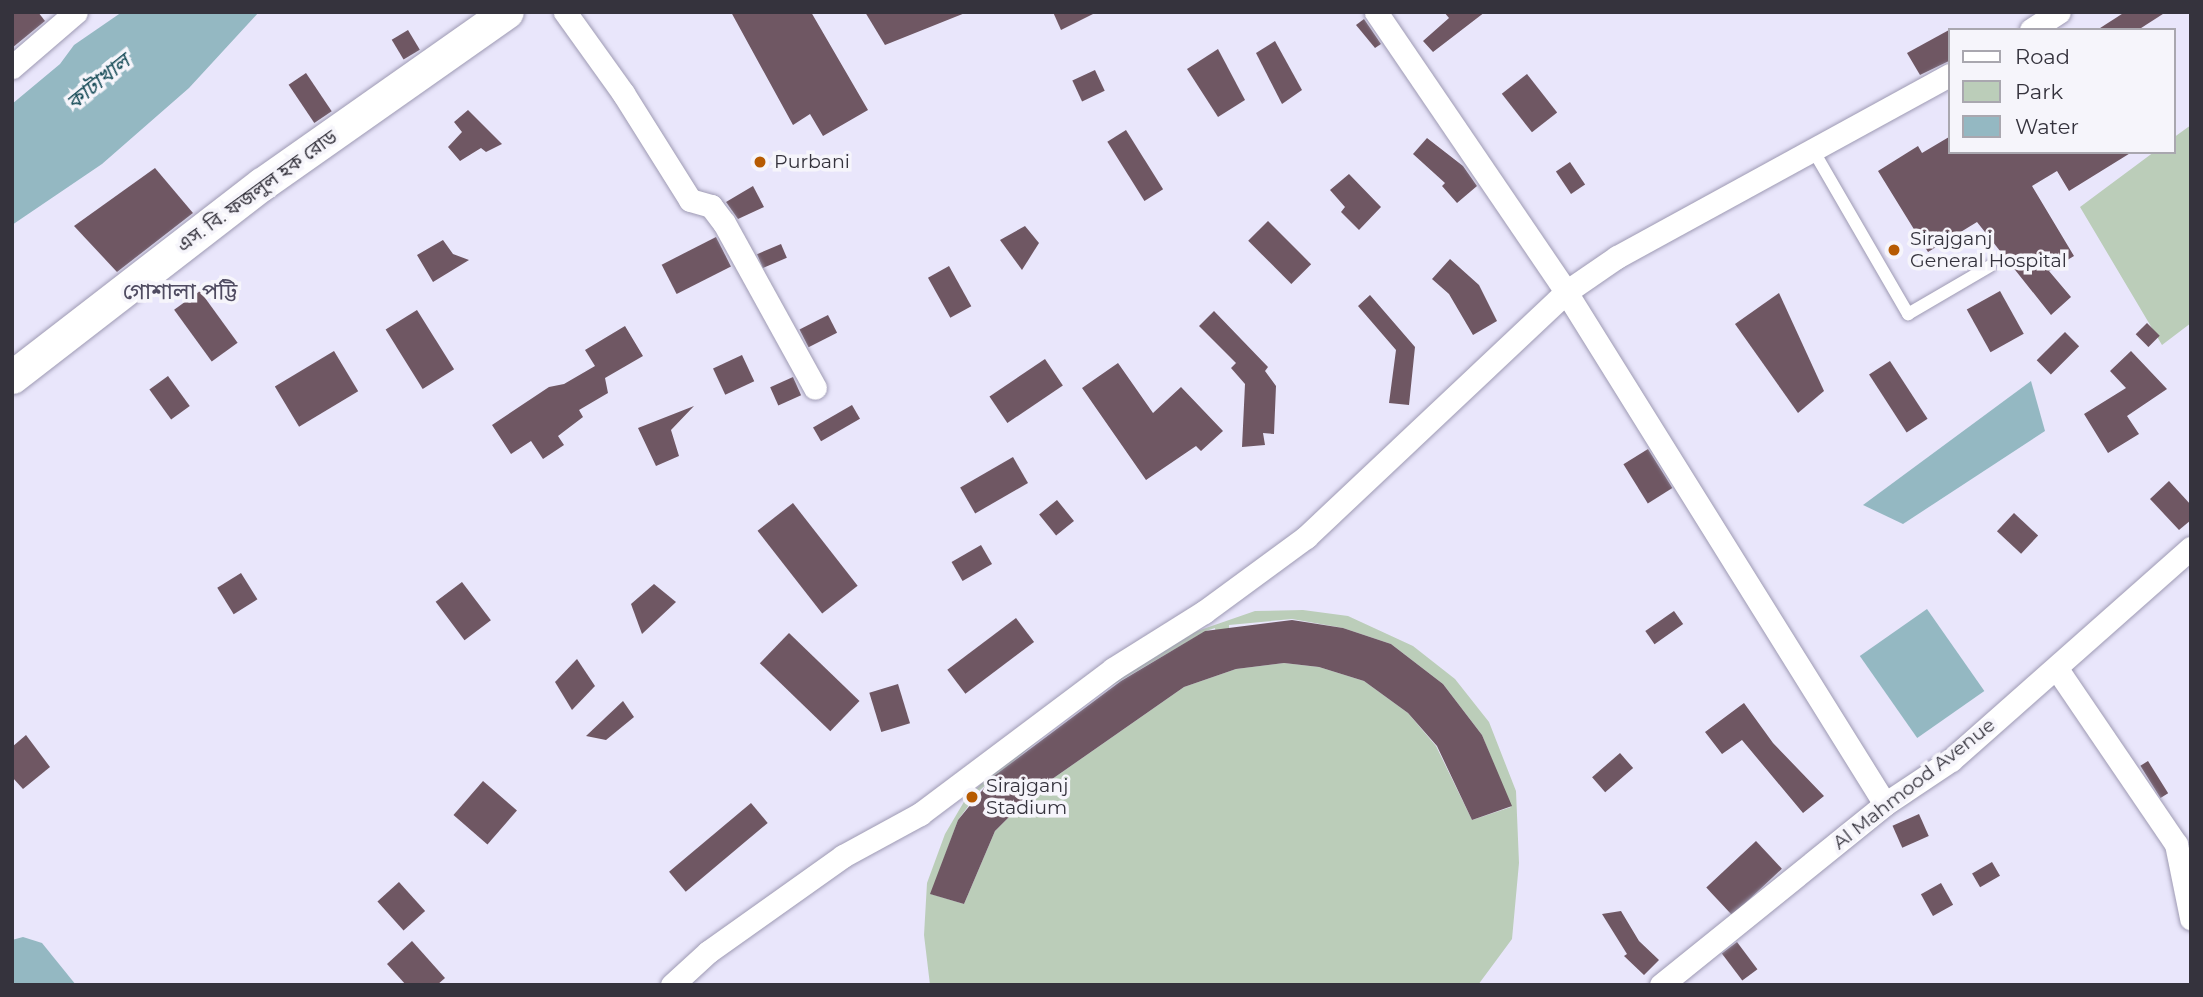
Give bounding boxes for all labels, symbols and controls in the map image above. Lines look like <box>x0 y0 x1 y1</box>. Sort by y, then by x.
legend <box>1948 28 2175 154</box>
text: Road <box>2015 44 2070 69</box>
water label: কাটাখাল <box>61 49 135 115</box>
text: Park <box>2015 79 2063 104</box>
text: Water <box>2015 114 2079 139</box>
street label: এস. বি. ফজলুল হক রোড <box>173 125 341 257</box>
place label: Purbani <box>774 151 850 173</box>
marker: Purbani <box>752 154 768 170</box>
place label: Sirajganj General Hospital <box>1910 228 2067 272</box>
marker: Sirajganj General Hospital <box>1884 240 1904 260</box>
district label: গোশালা পট্টি <box>123 277 237 305</box>
street label: Al Mahmood Avenue <box>1828 714 2000 854</box>
place label: Sirajganj Stadium <box>986 775 1068 819</box>
marker: Sirajganj Stadium <box>964 789 980 805</box>

